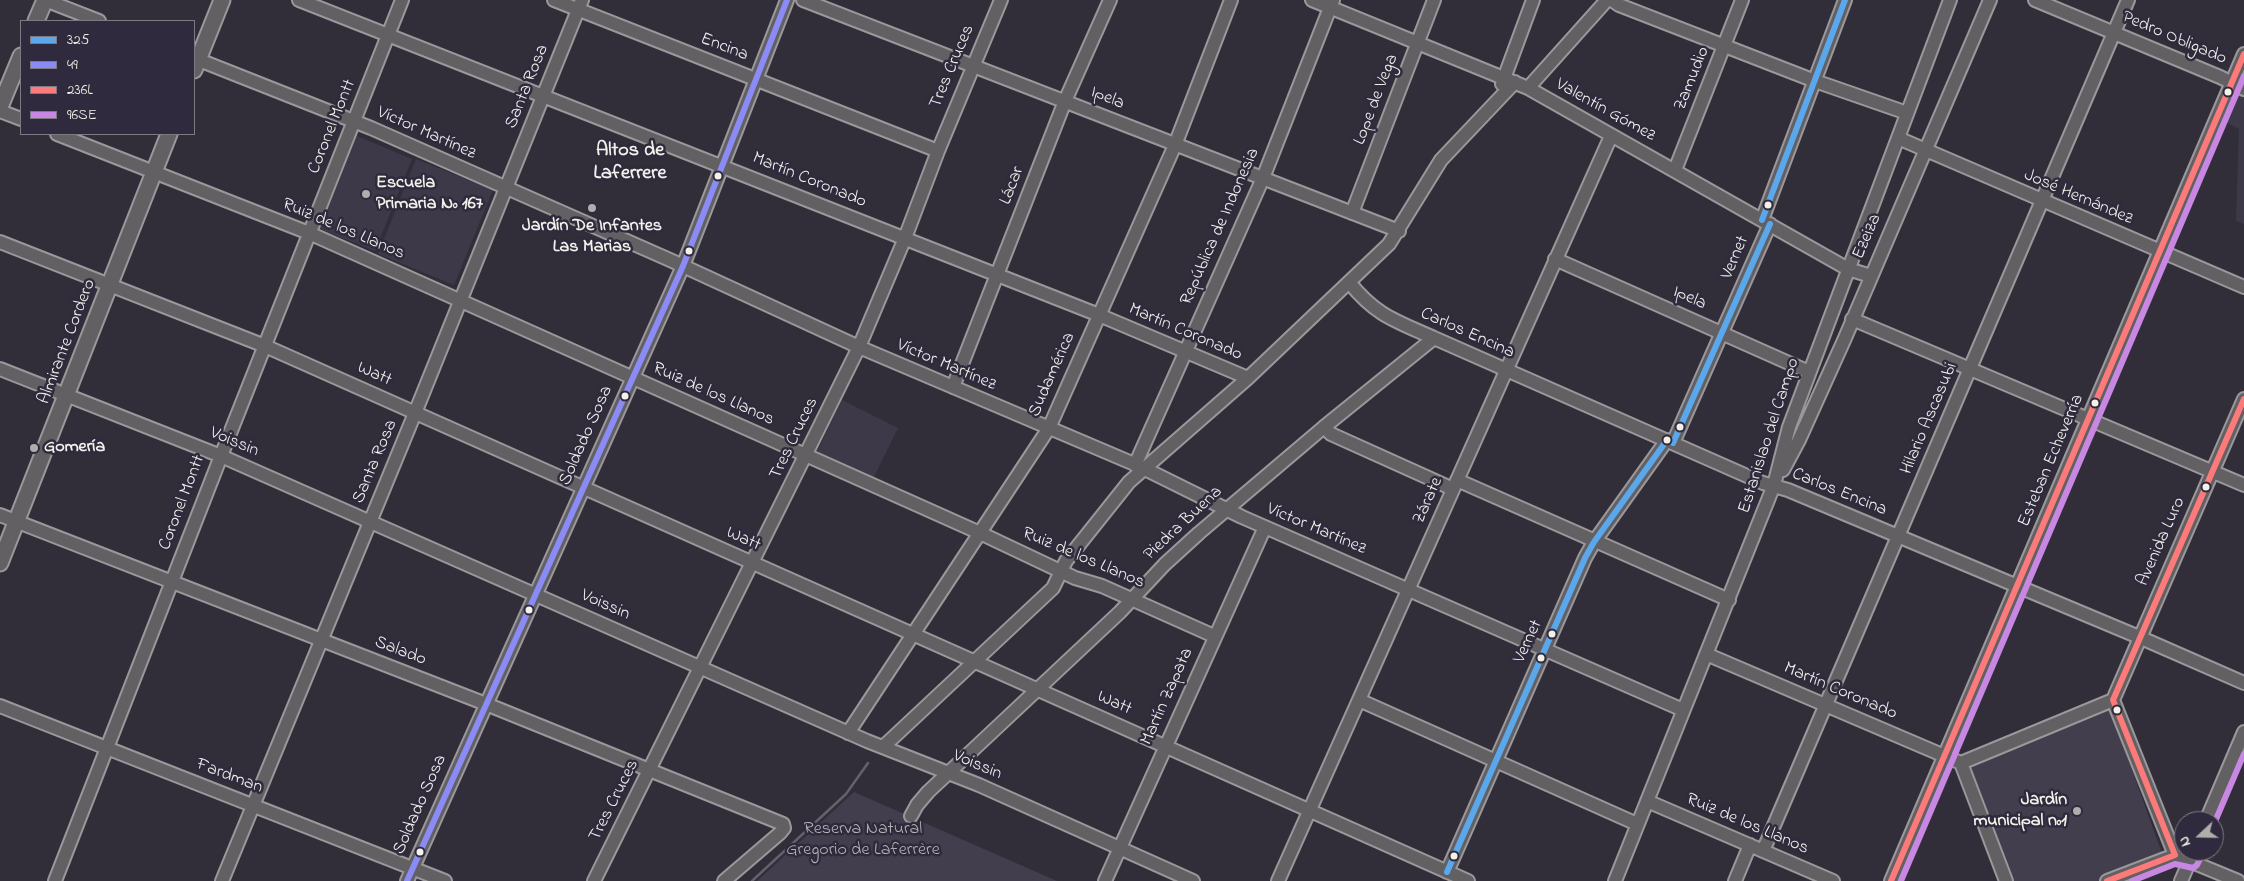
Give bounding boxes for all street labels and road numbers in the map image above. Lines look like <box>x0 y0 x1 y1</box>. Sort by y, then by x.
street label: Pedro Obligado <box>2119 7 2229 71</box>
street label: Tres Cruces <box>926 22 980 112</box>
street label: Encina <box>697 29 751 67</box>
street label: Santa Rosa <box>501 42 555 132</box>
street label: Zamudio <box>1670 44 1716 114</box>
street label: Lope de Vega <box>1350 52 1404 148</box>
street label: Valentín Gómez <box>1551 75 1659 147</box>
street label: Coronel Montt <box>304 77 362 177</box>
street label: Ipela <box>1087 82 1127 116</box>
street label: Víctor Martínez <box>373 103 479 165</box>
street label: República de Indonesia <box>1177 145 1265 309</box>
street label: Martín Coronado <box>749 148 869 214</box>
street label: Lácar <box>996 164 1030 208</box>
street label: José Hernández <box>2020 165 2136 231</box>
street label: Ruiz de los Llanos <box>278 194 408 266</box>
street label: Ezeiza <box>1849 211 1887 263</box>
street label: Vernet <box>1717 233 1755 283</box>
street label: Almirante Cordero <box>34 276 102 408</box>
street label: Ipela <box>1669 282 1709 316</box>
street label: Martín Coronado <box>1125 299 1245 367</box>
street label: Carlos Encina <box>1417 304 1517 364</box>
street label: Sudamérica <box>1025 329 1081 421</box>
street label: Víctor Martínez <box>893 335 999 397</box>
street label: Estanislao del Campo <box>1735 356 1805 516</box>
street label: Watt <box>353 358 395 392</box>
street label: Ruiz de los Llanos <box>649 358 777 432</box>
street label: Hilario Ascasubi <box>1897 360 1963 478</box>
street label: Soldado Sosa <box>555 383 619 489</box>
street label: Esteban Echeverría <box>2014 391 2090 531</box>
street label: Tres Cruces <box>766 394 824 484</box>
street label: Santa Rosa <box>349 417 403 507</box>
street label: Voissin <box>206 423 262 463</box>
street label: Coronel Montt <box>155 452 211 554</box>
street label: Carlos Encina <box>1788 464 1890 522</box>
street label: Zárate <box>1409 474 1449 528</box>
street label: Piedra Buena <box>1140 482 1228 566</box>
street label: Avenida Luro <box>2133 494 2191 590</box>
street label: Víctor Martínez <box>1263 499 1369 561</box>
street label: Watt <box>722 523 764 557</box>
street label: Ruiz de los Llanos <box>1018 523 1148 595</box>
street label: Voissin <box>577 586 633 626</box>
street label: Vernet <box>1510 617 1548 667</box>
street label: Salado <box>371 632 429 672</box>
street label: Martín Zapata <box>1137 645 1199 749</box>
street label: Martín Coronado <box>1780 658 1900 726</box>
street label: Watt <box>1093 687 1135 721</box>
street label: Voissin <box>949 746 1005 786</box>
street label: Soldado Sosa <box>389 752 453 858</box>
street label: Fardman <box>193 754 265 800</box>
street label: Tres Cruces <box>585 757 645 845</box>
street label: Ruiz de los Llanos <box>1682 789 1812 861</box>

